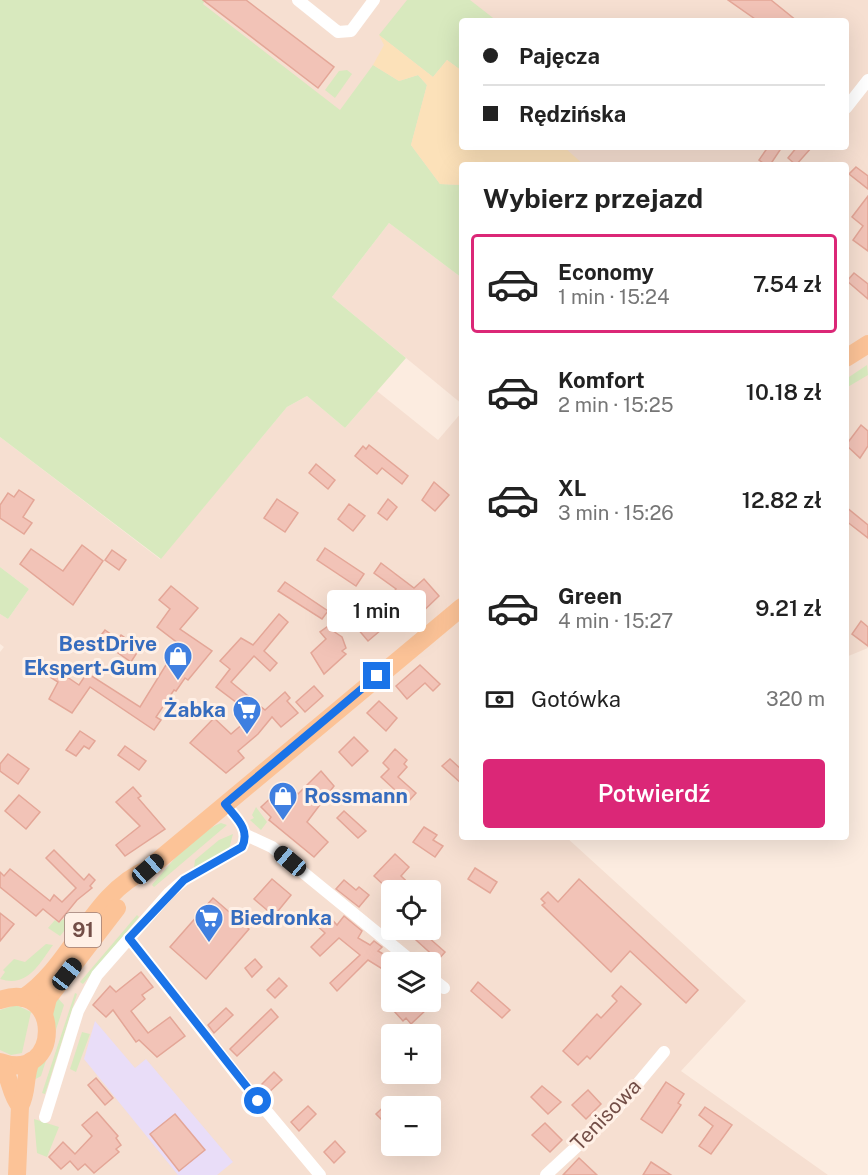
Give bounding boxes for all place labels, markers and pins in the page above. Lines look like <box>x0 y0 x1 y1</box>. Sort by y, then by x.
place label: BestDrive Ekspert-Gum <box>24 631 157 680</box>
shop icon: BestDrive Ekspert-Gum <box>162 640 194 682</box>
supermarket icon: Żabka <box>231 694 263 736</box>
place label: Żabka <box>163 697 226 722</box>
shop icon: Rossmann <box>267 780 299 822</box>
place label: Rossmann <box>304 783 408 808</box>
supermarket icon: Biedronka <box>193 902 225 944</box>
place label: Biedronka <box>230 905 332 930</box>

